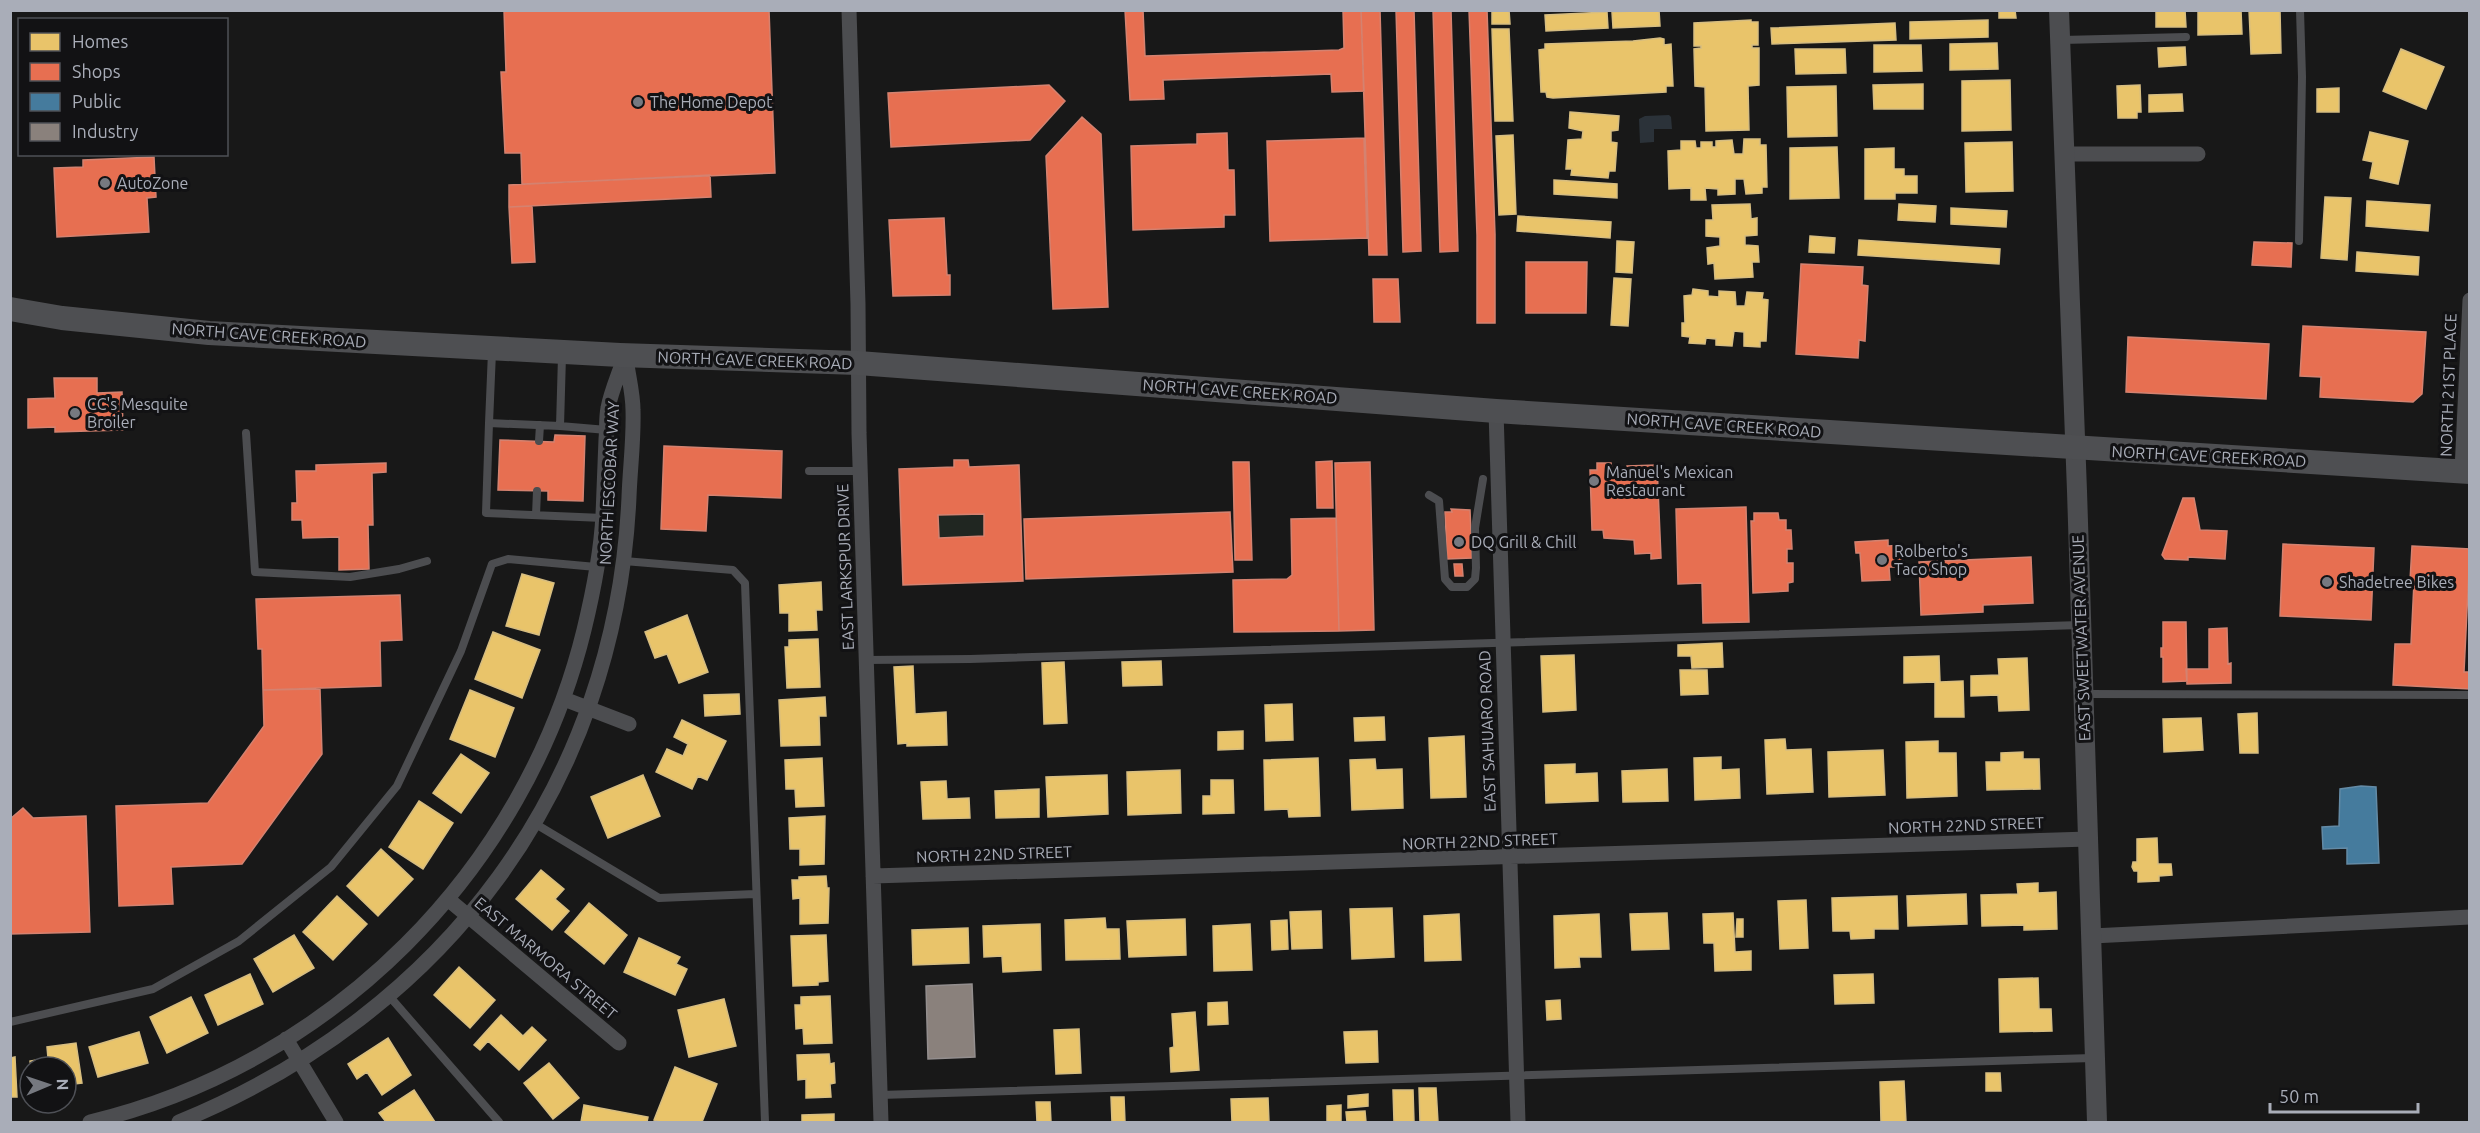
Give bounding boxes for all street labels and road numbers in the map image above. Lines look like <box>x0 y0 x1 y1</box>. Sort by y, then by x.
street label: NORTH 21ST PLACE <box>2436 313 2460 457</box>
street label: NORTH CAVE CREEK ROAD <box>171 319 367 351</box>
street label: NORTH CAVE CREEK ROAD <box>657 348 853 372</box>
street label: NORTH CAVE CREEK ROAD <box>1142 375 1338 407</box>
street label: NORTH ESCOBAR WAY <box>596 400 622 565</box>
street label: NORTH CAVE CREEK ROAD <box>1626 409 1822 441</box>
street label: NORTH CAVE CREEK ROAD <box>2111 442 2307 470</box>
street label: EAST LARKSPUR DRIVE <box>833 483 857 651</box>
street label: EAST SWEETWATER AVENUE <box>2068 534 2094 742</box>
street label: EAST SAHUARO ROAD <box>1475 650 1499 812</box>
street label: NORTH 22ND STREET <box>1888 813 2044 837</box>
street label: NORTH 22ND STREET <box>1402 829 1558 853</box>
street label: NORTH 22ND STREET <box>916 842 1072 866</box>
street label: EAST MARMORA STREET <box>471 893 621 1023</box>

